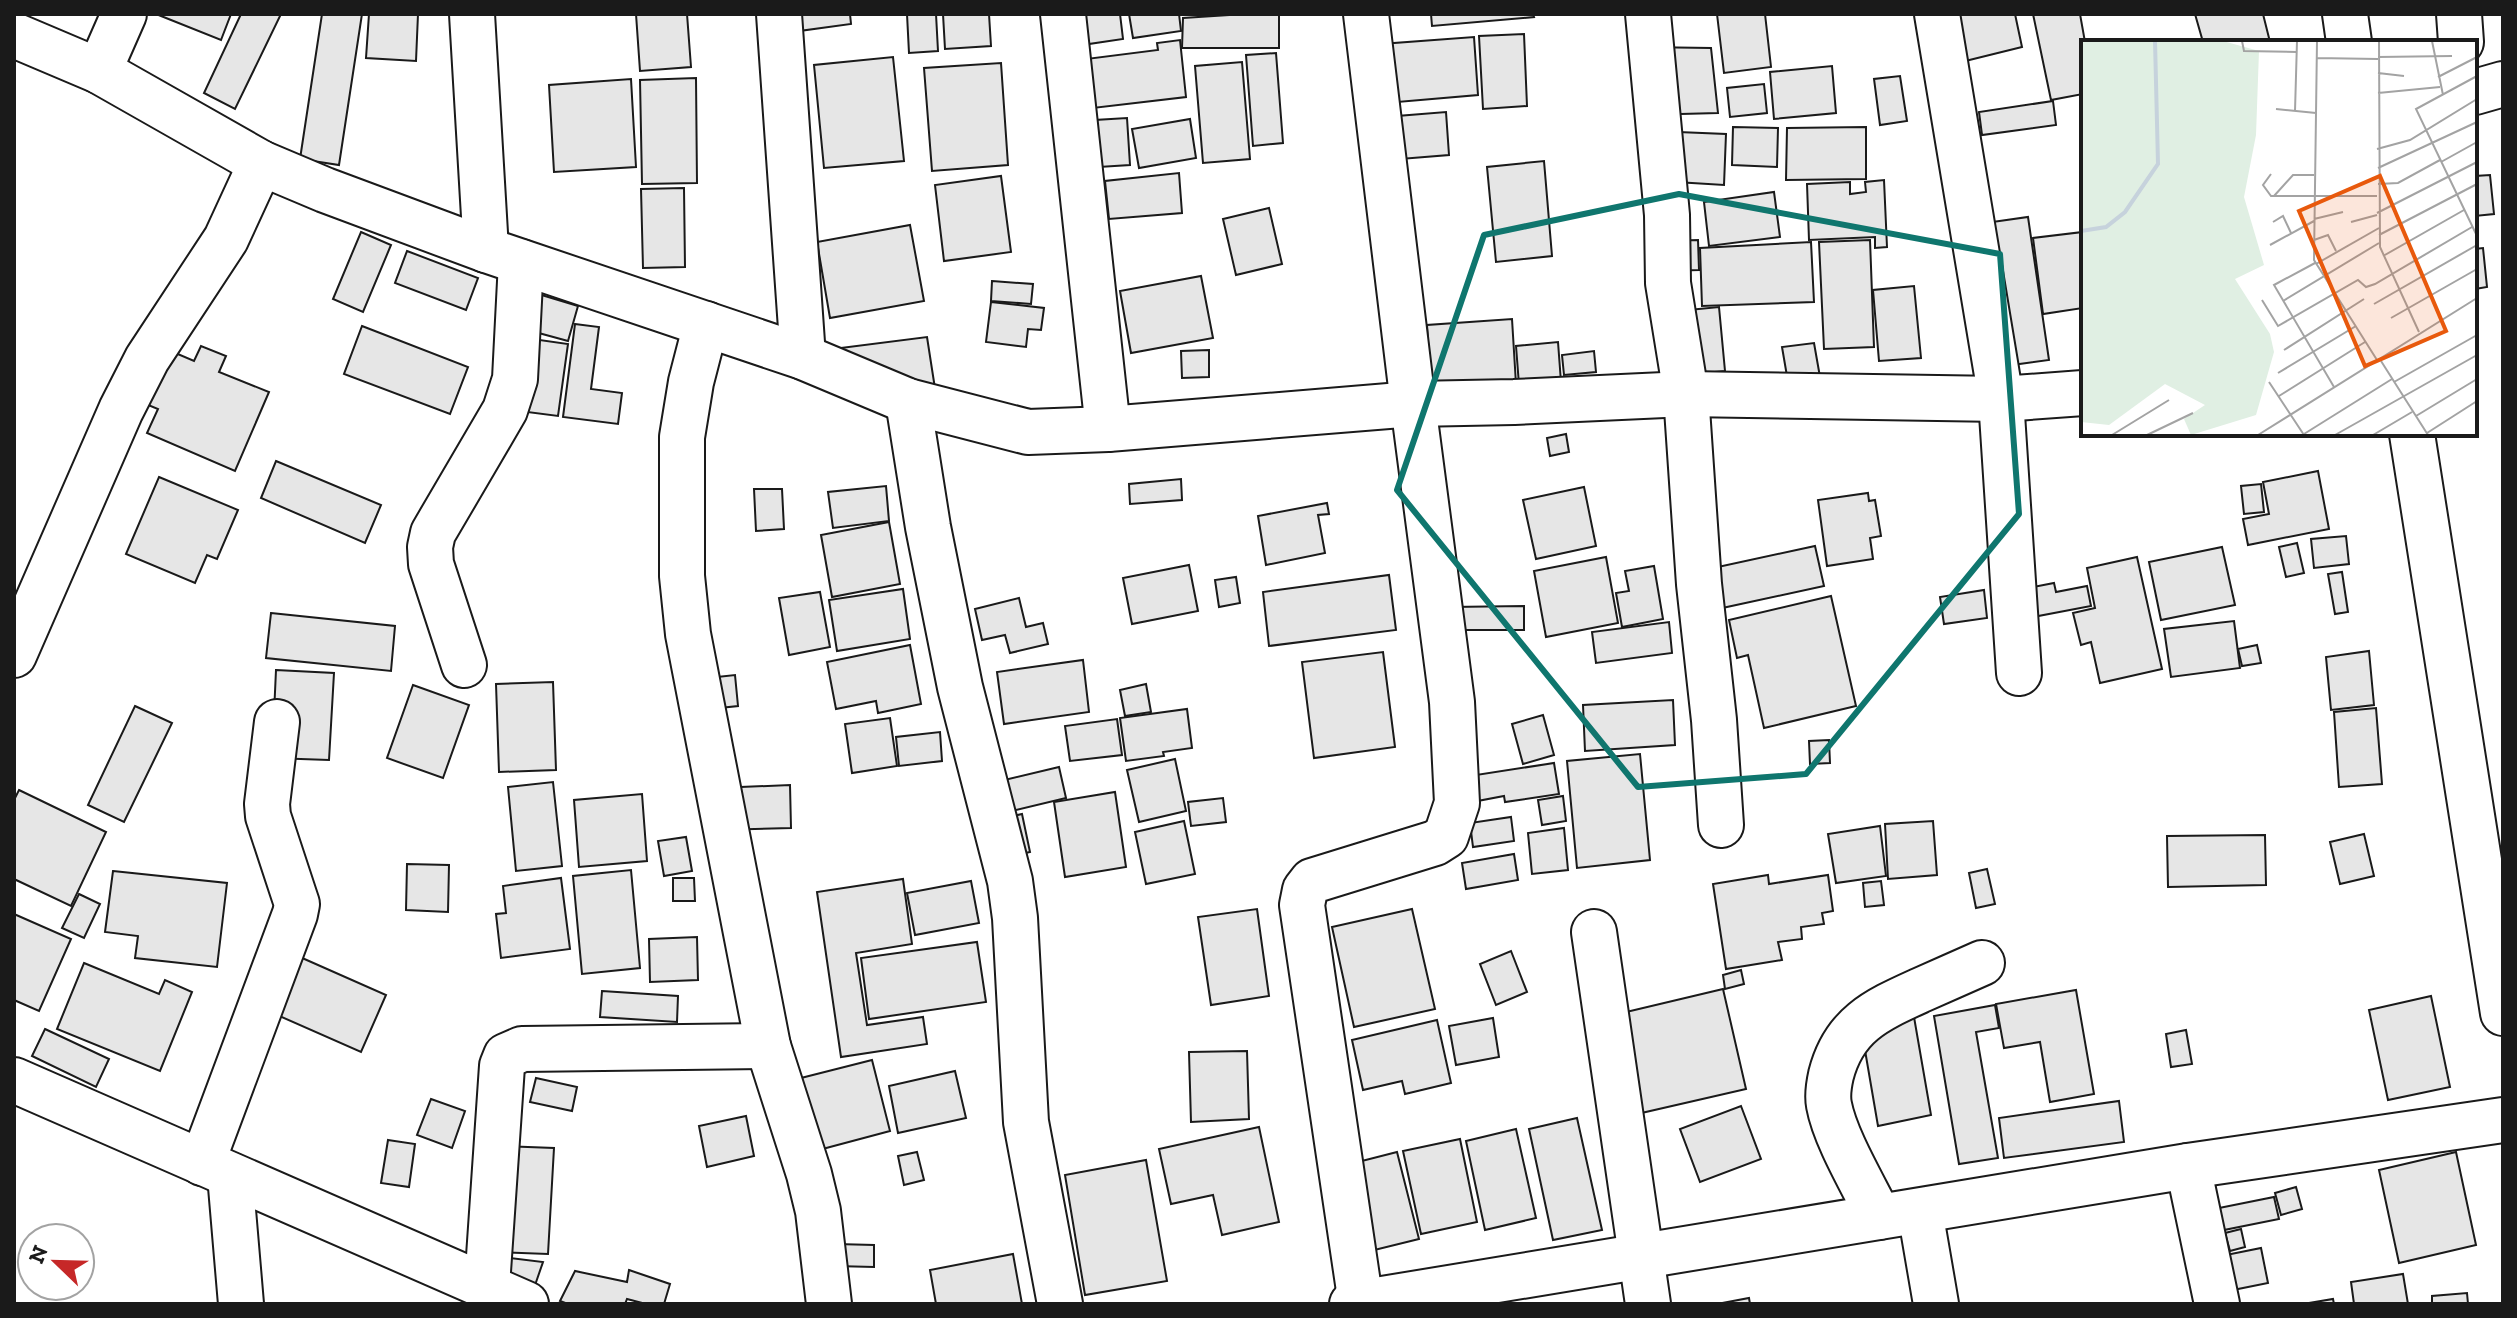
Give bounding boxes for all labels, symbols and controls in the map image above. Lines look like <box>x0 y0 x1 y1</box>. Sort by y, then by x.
inset map <box>2081 40 2477 436</box>
north arrow <box>16 1222 96 1302</box>
text: N <box>22 1241 54 1267</box>

